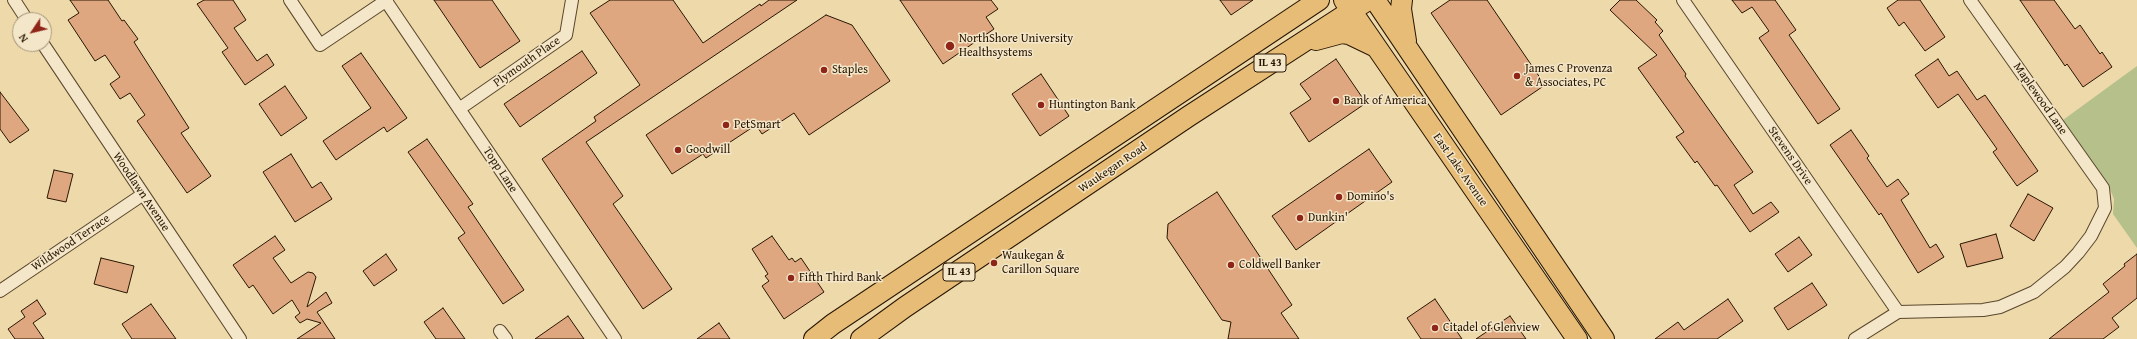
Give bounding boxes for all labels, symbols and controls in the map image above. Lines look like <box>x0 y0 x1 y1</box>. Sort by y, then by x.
north arrow <box>12 12 52 52</box>
text: N <box>14 31 32 46</box>
place label: NorthShore University Healthsystems <box>959 32 1073 60</box>
street label: Plymouth Place <box>491 34 563 90</box>
marker: NorthShore University Healthsystems <box>944 40 956 52</box>
road number: IL 43 <box>1254 54 1286 72</box>
street label: Maplewood Lane <box>2010 60 2070 138</box>
place label: James C Provenza & Associates, PC <box>1525 62 1613 90</box>
place label: Staples <box>832 63 868 77</box>
marker: Staples <box>819 65 829 75</box>
marker: James C Provenza & Associates, PC <box>1512 71 1522 81</box>
place label: Bank of America <box>1344 94 1427 108</box>
marker: Bank of America <box>1331 96 1341 106</box>
place label: Huntington Bank <box>1049 98 1136 112</box>
marker: Huntington Bank <box>1036 100 1046 110</box>
place label: PetSmart <box>734 118 781 132</box>
marker: PetSmart <box>721 120 731 130</box>
street label: Stevens Drive <box>1765 124 1815 188</box>
street label: East Lake Avenue <box>1429 131 1491 209</box>
street label: Waukegan Road <box>1076 140 1150 196</box>
place label: Goodwill <box>686 143 730 157</box>
street label: Topp Lane <box>480 144 520 196</box>
marker: Goodwill <box>673 145 683 155</box>
street label: Woodlawn Avenue <box>109 150 173 234</box>
place label: Domino's <box>1347 190 1394 204</box>
marker: Domino's <box>1334 192 1344 202</box>
place label: Dunkin' <box>1308 211 1348 225</box>
street label: Wildwood Terrace <box>29 212 113 274</box>
marker: Dunkin' <box>1295 213 1305 223</box>
place label: Waukegan & Carillon Square <box>1002 249 1079 277</box>
marker: Waukegan & Carillon Square <box>989 258 999 268</box>
place label: Coldwell Banker <box>1239 258 1320 272</box>
marker: Coldwell Banker <box>1226 260 1236 270</box>
road number: IL 43 <box>943 263 975 281</box>
place label: Fifth Third Bank <box>799 271 882 285</box>
marker: Fifth Third Bank <box>786 273 796 283</box>
place label: Citadel of Glenview <box>1443 321 1540 335</box>
marker: Citadel of Glenview <box>1430 323 1440 333</box>

